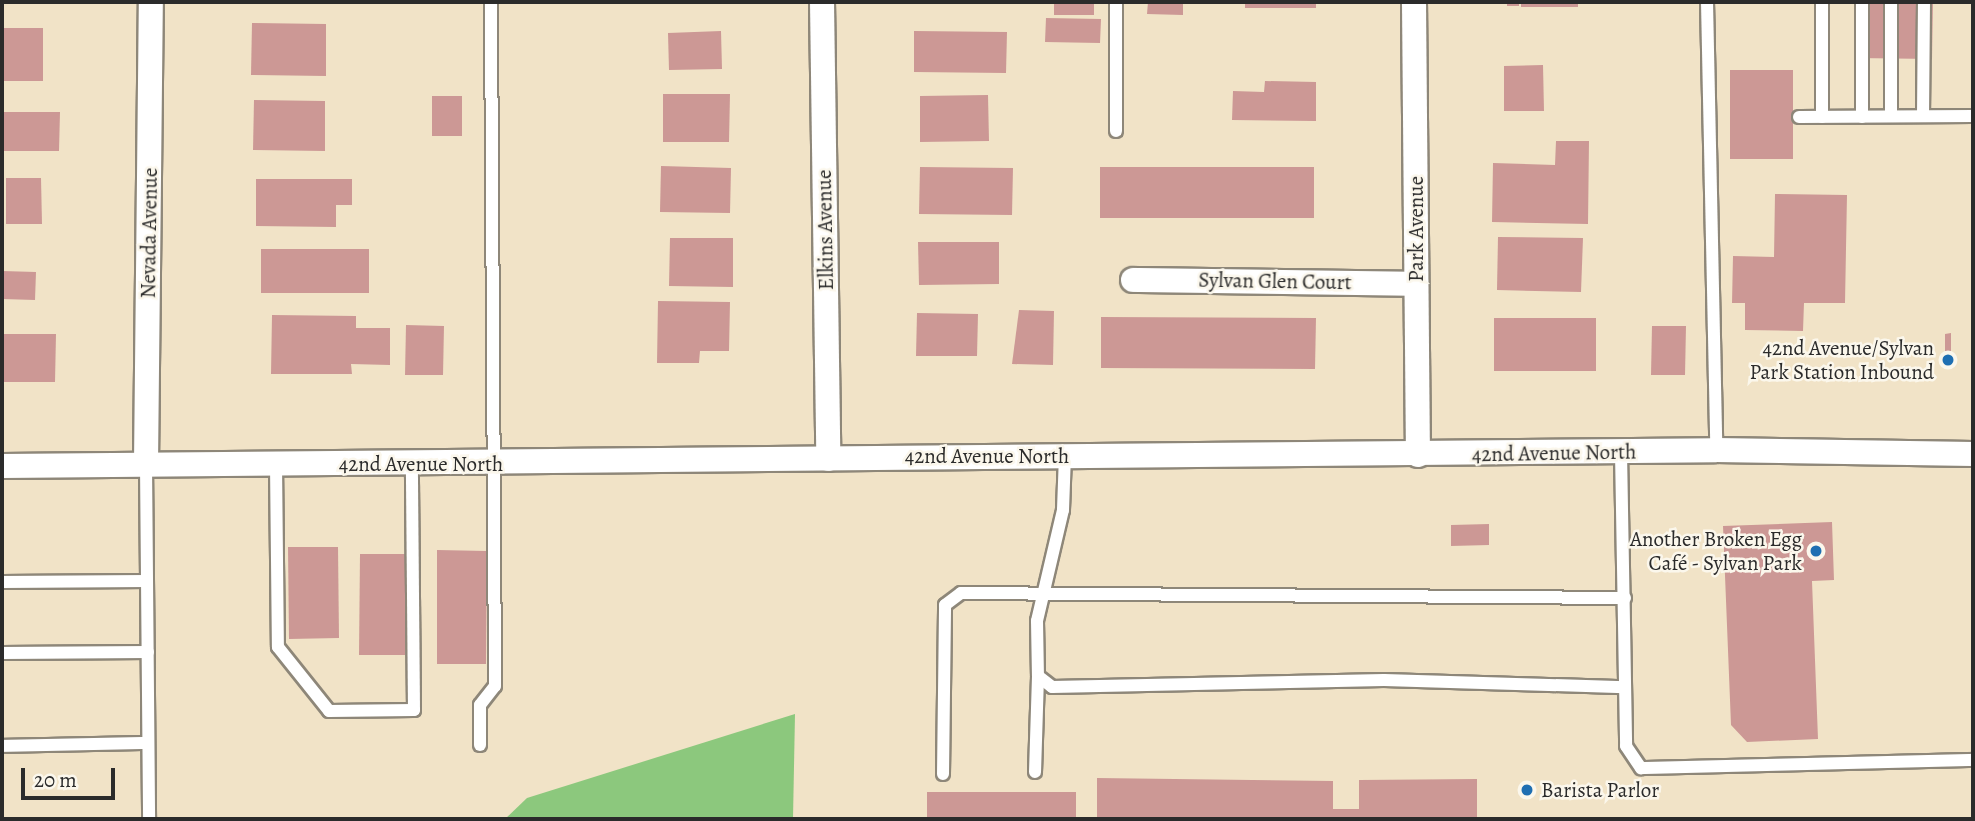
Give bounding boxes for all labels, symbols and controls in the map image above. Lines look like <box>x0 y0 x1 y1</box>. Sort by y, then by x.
street label: Nevada Avenue <box>135 167 163 299</box>
street label: Elkins Avenue <box>811 170 839 290</box>
street label: Park Avenue <box>1403 176 1429 282</box>
street label: Sylvan Glen Court <box>1198 267 1352 295</box>
place label: 42nd Avenue/Sylvan Park Station Inbound <box>1749 335 1934 385</box>
marker: 42nd Avenue/Sylvan Park Station Inbound <box>1940 352 1956 368</box>
street label: 42nd Avenue North <box>1472 439 1636 467</box>
street label: 42nd Avenue North <box>905 443 1069 469</box>
street label: 42nd Avenue North <box>339 451 503 477</box>
place label: Another Broken Egg Café - Sylvan Park <box>1630 526 1802 576</box>
marker: Another Broken Egg Café - Sylvan Park <box>1808 543 1824 559</box>
scale bar <box>24 754 119 798</box>
text: 20 m <box>34 766 77 794</box>
place label: Barista Parlor <box>1541 777 1659 803</box>
marker: Barista Parlor <box>1519 782 1535 798</box>

